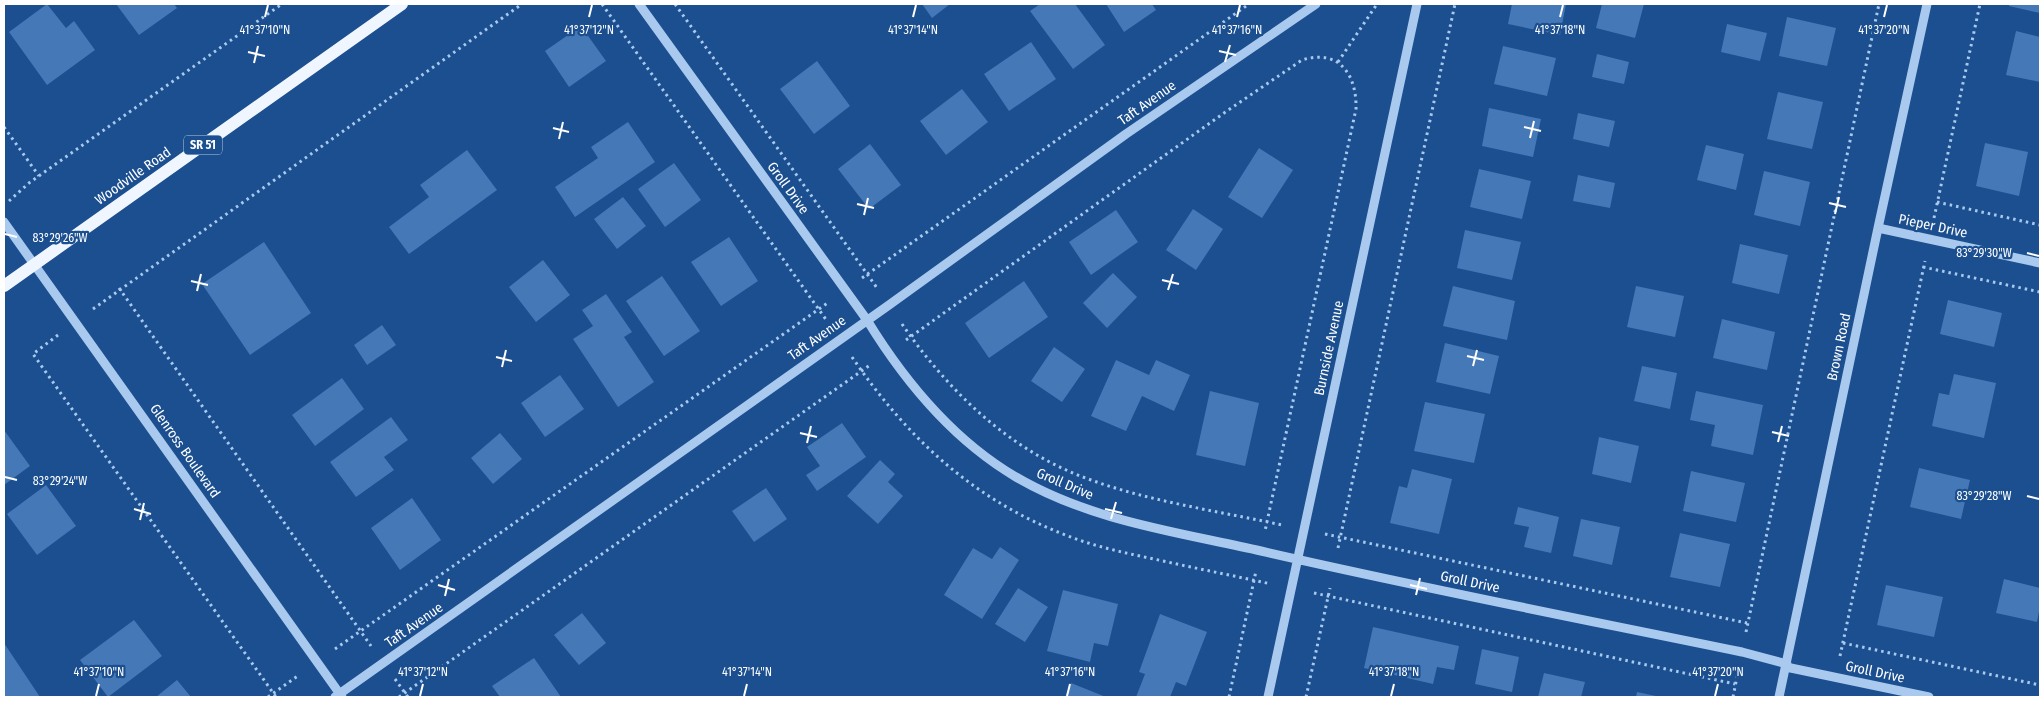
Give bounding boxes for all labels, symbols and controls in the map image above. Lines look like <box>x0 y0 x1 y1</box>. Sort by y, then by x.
text: 41°37'10"N <box>240 23 290 37</box>
text: 41°37'12"N <box>564 23 614 37</box>
text: 41°37'14"N <box>888 23 938 37</box>
text: 41°37'16"N <box>1212 23 1262 37</box>
text: 41°37'18"N <box>1535 23 1585 37</box>
text: 41°37'20"N <box>1858 23 1910 37</box>
street label: Taft Avenue <box>1115 77 1179 129</box>
road number: SR 51 <box>184 136 222 154</box>
street label: Woodville Road <box>92 144 174 208</box>
street label: Groll Drive <box>763 159 813 217</box>
street label: Pieper Drive <box>1897 210 1969 242</box>
text: 83°29'26"W <box>32 231 88 245</box>
text: 83°29'30"W <box>1956 246 2012 260</box>
street label: Burnside Avenue <box>1311 299 1347 397</box>
street label: Taft Avenue <box>785 312 849 364</box>
street label: Brown Road <box>1824 312 1854 382</box>
street label: Glenross Boulevard <box>146 401 224 501</box>
street label: Groll Drive <box>1034 464 1096 504</box>
text: 83°29'24"W <box>33 474 87 488</box>
text: 83°29'28"W <box>1956 489 2012 503</box>
street label: Groll Drive <box>1439 567 1501 597</box>
street label: Taft Avenue <box>382 599 446 651</box>
street label: Groll Drive <box>1844 657 1906 687</box>
text: 41°37'10"N <box>74 665 124 679</box>
text: 41°37'12"N <box>398 665 448 679</box>
text: 41°37'14"N <box>722 665 772 679</box>
text: 41°37'16"N <box>1045 665 1095 679</box>
text: 41°37'18"N <box>1369 665 1419 679</box>
text: 41°37'20"N <box>1692 665 1744 679</box>

